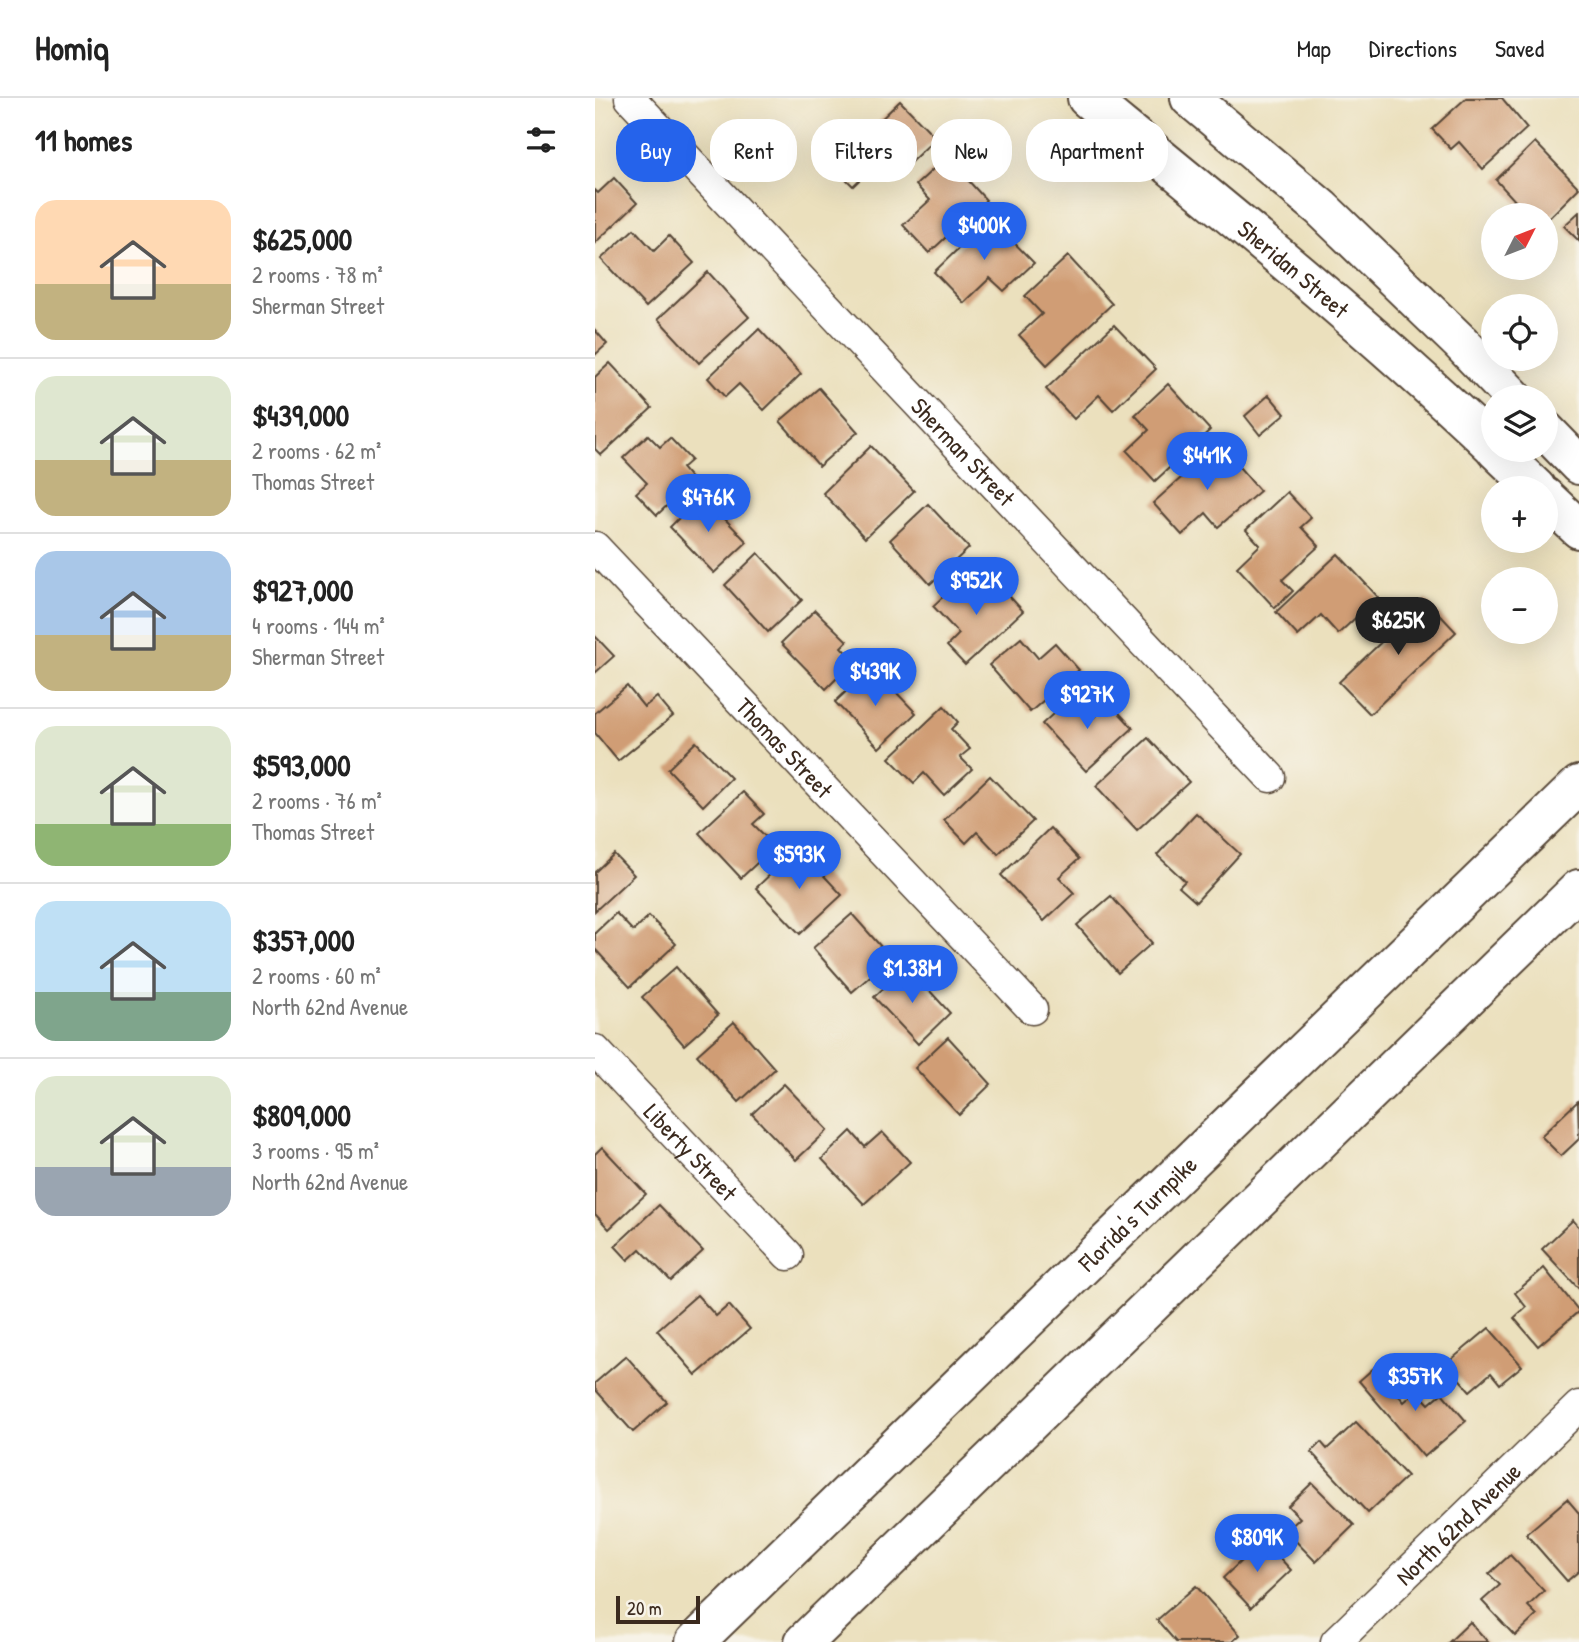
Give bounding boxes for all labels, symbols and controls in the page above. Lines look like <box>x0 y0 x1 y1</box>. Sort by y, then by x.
text: Homiq <box>35 26 109 70</box>
text: Map <box>1297 32 1331 64</box>
text: Directions <box>1369 32 1457 64</box>
text: Saved <box>1495 32 1544 64</box>
chip: Buy <box>616 119 696 182</box>
chip: Rent <box>710 119 797 182</box>
chip: Filters <box>811 119 917 182</box>
chip: New <box>931 119 1012 182</box>
chip: Apartment <box>1026 119 1168 182</box>
text: 11 homes <box>35 120 132 160</box>
icon: filters <box>522 121 560 159</box>
pin: $400K <box>935 202 1033 262</box>
north arrow <box>1481 203 1557 280</box>
map controls <box>1481 203 1558 644</box>
text: $400K <box>958 209 1010 240</box>
street label: Sheridan Street <box>1231 212 1357 325</box>
text: $625,000 <box>252 219 352 259</box>
icon: home <box>91 228 175 312</box>
text: 2 rooms · 78 m² <box>252 259 383 290</box>
text: Sherman Street <box>252 290 384 321</box>
button: locate <box>1481 294 1558 371</box>
button: layers <box>1481 385 1558 462</box>
street label: Sherman Street <box>904 390 1023 513</box>
text: $439,000 <box>252 395 349 435</box>
icon: home <box>91 404 175 488</box>
pin: $441K <box>1158 432 1256 492</box>
text: 2 rooms · 62 m² <box>252 435 381 466</box>
text: $441K <box>1182 439 1232 470</box>
text: Thomas Street <box>252 466 374 497</box>
pin: $476K <box>659 474 757 534</box>
button: + <box>1481 476 1558 553</box>
text: $476K <box>682 481 734 512</box>
pin: $952K <box>927 558 1025 617</box>
text: $952K <box>950 564 1002 595</box>
button: − <box>1481 567 1558 644</box>
text: $927,000 <box>252 570 354 610</box>
icon: home <box>91 579 175 663</box>
pin: $625K <box>1349 598 1447 657</box>
text: $625K <box>1371 604 1425 635</box>
text: 4 rooms · 144 m² <box>252 610 385 641</box>
text: Sherman Street <box>252 641 384 672</box>
pin: $439K <box>826 648 924 708</box>
text: $439K <box>849 655 901 686</box>
pin: $927K <box>1038 672 1136 731</box>
text: $927K <box>1060 678 1114 709</box>
street label: Thomas Street <box>729 690 841 805</box>
text: $593,000 <box>252 745 351 785</box>
icon: home <box>91 754 175 838</box>
text: 2 rooms · 76 m² <box>252 785 382 816</box>
text: Thomas Street <box>252 816 374 847</box>
pin: $593K <box>750 832 848 891</box>
text: $593K <box>773 838 825 869</box>
text: $357,000 <box>252 920 355 960</box>
icon: home <box>91 929 175 1013</box>
pin: $1.38M <box>855 946 969 1005</box>
text: $1.38M <box>883 952 941 983</box>
text: 2 rooms · 60 m² <box>252 960 381 991</box>
text: North 62nd Avenue <box>252 991 408 1022</box>
text: $809,000 <box>252 1095 351 1135</box>
street label: Liberty Street <box>637 1096 745 1208</box>
icon: home <box>91 1104 175 1188</box>
text: 3 rooms · 95 m² <box>252 1135 379 1166</box>
street label: Florida's Turnpike <box>1070 1148 1204 1279</box>
text: North 62nd Avenue <box>252 1166 408 1197</box>
pin: $357K <box>1366 1354 1464 1413</box>
text: $357K <box>1387 1360 1443 1391</box>
street label: North 62nd Avenue <box>1388 1455 1528 1592</box>
pin: $809K <box>1208 1514 1306 1574</box>
text: $809K <box>1231 1521 1283 1552</box>
scale bar <box>616 1593 700 1625</box>
text: 20 m <box>627 1595 662 1621</box>

